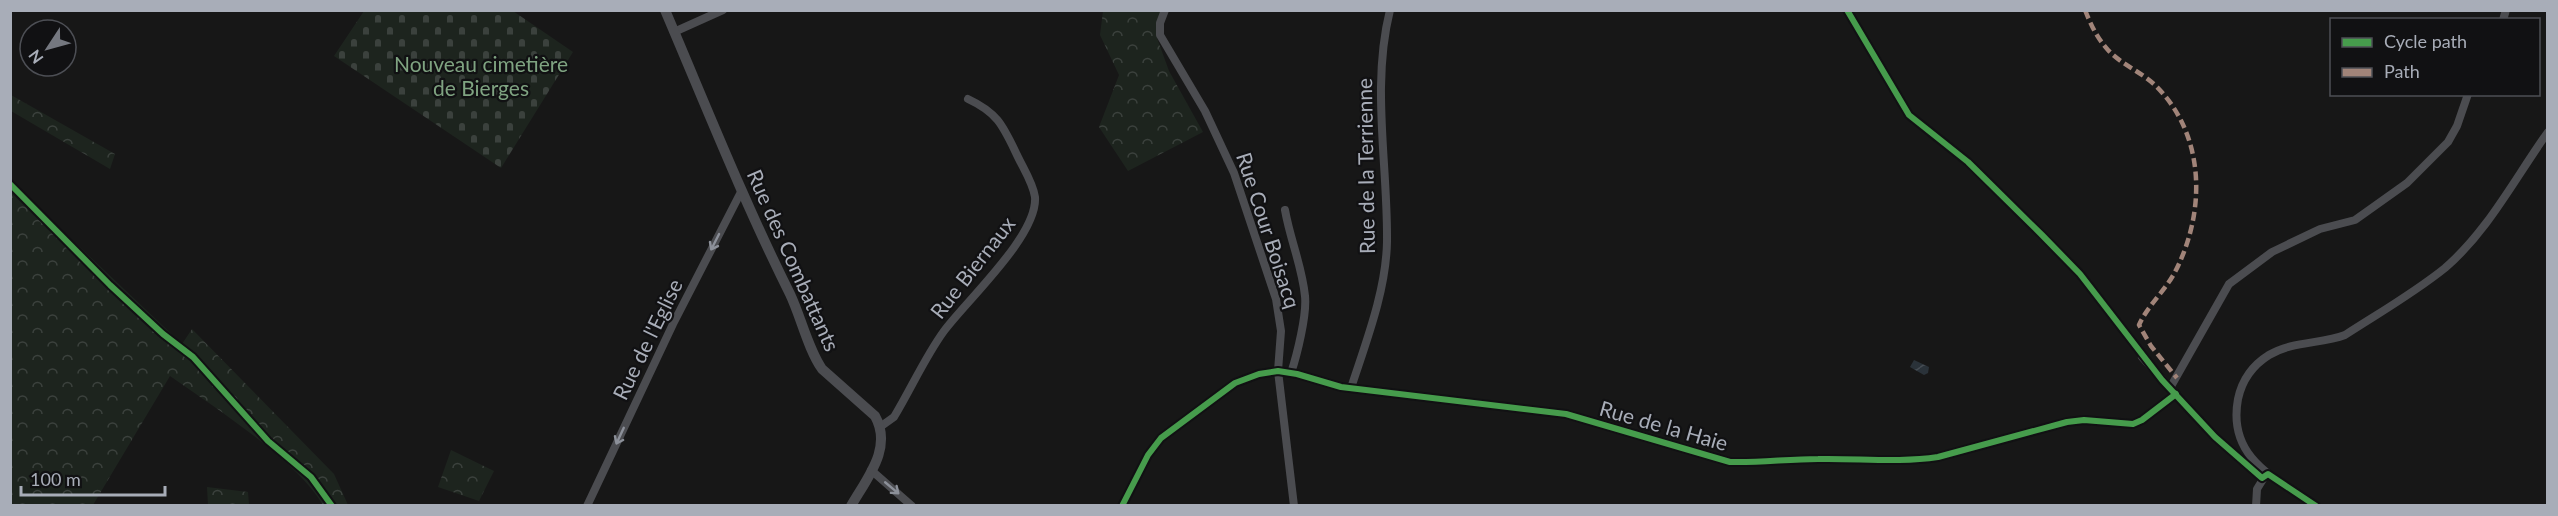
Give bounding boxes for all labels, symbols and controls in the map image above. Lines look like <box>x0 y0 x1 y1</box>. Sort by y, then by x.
north arrow <box>18 18 78 78</box>
legend <box>2330 18 2540 96</box>
text: Cycle path <box>2384 30 2467 52</box>
text: N <box>24 47 47 68</box>
park label: Nouveau cimetière de Bierges <box>394 51 568 100</box>
text: Path <box>2384 60 2420 82</box>
street label: Rue de la Terrienne <box>1351 78 1379 254</box>
street label: Rue Cour Boisacq <box>1232 149 1306 311</box>
street label: Rue des Combattants <box>743 165 845 355</box>
street label: Rue Biernaux <box>924 211 1020 323</box>
one-way arrow <box>709 233 720 251</box>
street label: Rue de l'Eglise <box>607 275 687 403</box>
street label: Rue de la Haie <box>1597 395 1731 455</box>
one-way arrow <box>613 427 625 445</box>
scale bar <box>21 459 165 497</box>
text: 100 m <box>30 468 81 490</box>
one-way arrow <box>884 481 899 495</box>

